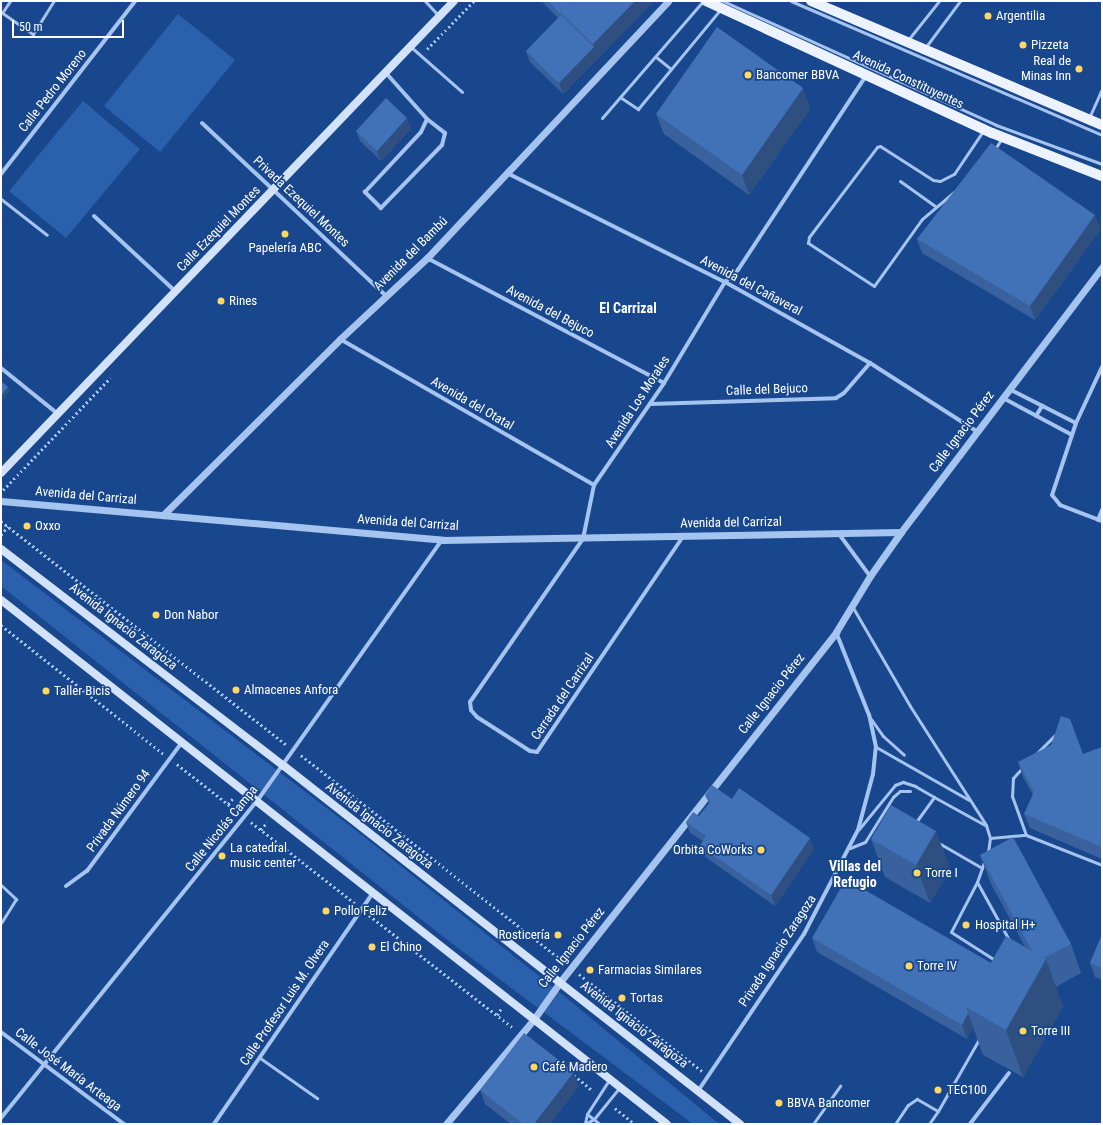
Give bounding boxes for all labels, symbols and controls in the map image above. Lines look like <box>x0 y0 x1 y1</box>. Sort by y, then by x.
place label: Argentilia <box>996 8 1045 24</box>
marker: Argentilia <box>983 11 993 21</box>
scale bar <box>14 12 126 38</box>
text: 50 m <box>19 20 43 34</box>
place label: Pizzeta <box>1031 37 1069 53</box>
marker: Pizzeta <box>1018 40 1028 50</box>
street label: Calle Pedro Moreno <box>16 47 90 135</box>
street label: Avenida Constituyentes <box>850 47 966 113</box>
place label: Real de Minas Inn <box>1021 54 1071 85</box>
marker: Real de Minas Inn <box>1074 64 1084 74</box>
place label: Bancomer BBVA <box>756 67 839 83</box>
marker: Bancomer BBVA <box>743 70 753 80</box>
street label: Privada Ezequiel Montes <box>250 153 352 251</box>
street label: Calle Ezequiel Montes <box>174 183 264 275</box>
street label: Avenida del Bambú <box>371 214 451 294</box>
marker: Papelería ABC <box>280 229 290 239</box>
place label: Papelería ABC <box>248 240 322 256</box>
street label: Avenida del Cañaveral <box>698 253 804 319</box>
street label: Avenida del Bejuco <box>503 282 597 342</box>
place label: Rines <box>229 293 257 309</box>
marker: Rines <box>216 296 226 306</box>
district label: El Carrizal <box>599 300 657 316</box>
street label: Avenida Los Morales <box>602 353 674 451</box>
street label: Avenida del Otatal <box>428 374 516 434</box>
street label: Calle del Bejuco <box>726 381 808 399</box>
street label: Calle Ignacio Pérez <box>926 388 998 476</box>
street label: Avenida del Carrizal <box>35 484 137 508</box>
street label: Avenida del Carrizal <box>357 512 459 534</box>
street label: Avenida del Carrizal <box>680 514 782 532</box>
place label: Oxxo <box>35 518 61 534</box>
marker: Oxxo <box>22 521 32 531</box>
street label: Avenida Ignacio Zaragoza <box>66 580 180 674</box>
place label: Don Nabor <box>164 607 218 623</box>
marker: Don Nabor <box>151 610 161 620</box>
street label: Cerrada del Carrizal <box>528 651 598 743</box>
street label: Calle Ignacio Pérez <box>736 651 808 737</box>
place label: Almacenes Anfora <box>244 682 338 698</box>
place label: Taller Bicis <box>54 683 110 699</box>
marker: Almacenes Anfora <box>231 685 241 695</box>
marker: Taller Bicis <box>41 686 51 696</box>
street label: Privada Número 94 <box>84 767 154 855</box>
street label: Avenida Ignacio Zaragoza <box>322 779 436 873</box>
street label: Calle Nicolás Campa <box>182 783 262 875</box>
place label: La catedral music center <box>230 841 296 872</box>
place label: Orbita CoWorks <box>673 842 753 858</box>
marker: Orbita CoWorks <box>756 845 766 855</box>
marker: La catedral music center <box>217 851 227 861</box>
district label: Villas del Refugio <box>829 858 881 890</box>
place label: Torre I <box>925 865 958 881</box>
marker: Torre I <box>912 868 922 878</box>
street label: Privada Ignacio Zaragoza <box>736 892 820 1010</box>
place label: Pollo Feliz <box>334 903 387 919</box>
street label: Calle Ignacio Pérez <box>536 905 608 991</box>
marker: Pollo Feliz <box>321 906 331 916</box>
place label: Hospital H+ <box>975 917 1035 933</box>
marker: Hospital H+ <box>960 919 972 931</box>
place label: Rosticería <box>498 927 550 943</box>
marker: Rosticería <box>553 930 563 940</box>
street label: Calle Profesor Luis M. Olvera <box>237 937 333 1069</box>
place label: El Chino <box>380 939 422 955</box>
marker: El Chino <box>367 942 377 952</box>
place label: Torre IV <box>917 958 957 974</box>
marker: Torre IV <box>904 961 914 971</box>
place label: Farmacias Similares <box>598 962 702 978</box>
marker: Farmacias Similares <box>585 965 595 975</box>
street label: Avenida Ignacio Zaragoza <box>577 978 691 1072</box>
place label: Tortas <box>630 990 663 1006</box>
marker: Tortas <box>617 993 627 1003</box>
place label: Torre III <box>1031 1023 1070 1039</box>
street label: Calle José María Arteaga <box>12 1025 124 1115</box>
marker: Torre III <box>1018 1026 1028 1036</box>
place label: Café Madero <box>542 1059 608 1075</box>
marker: Café Madero <box>529 1062 539 1072</box>
place label: TEC100 <box>947 1082 987 1098</box>
marker: TEC100 <box>932 1084 944 1096</box>
place label: BBVA Bancomer <box>787 1095 870 1111</box>
marker: BBVA Bancomer <box>774 1098 784 1108</box>

